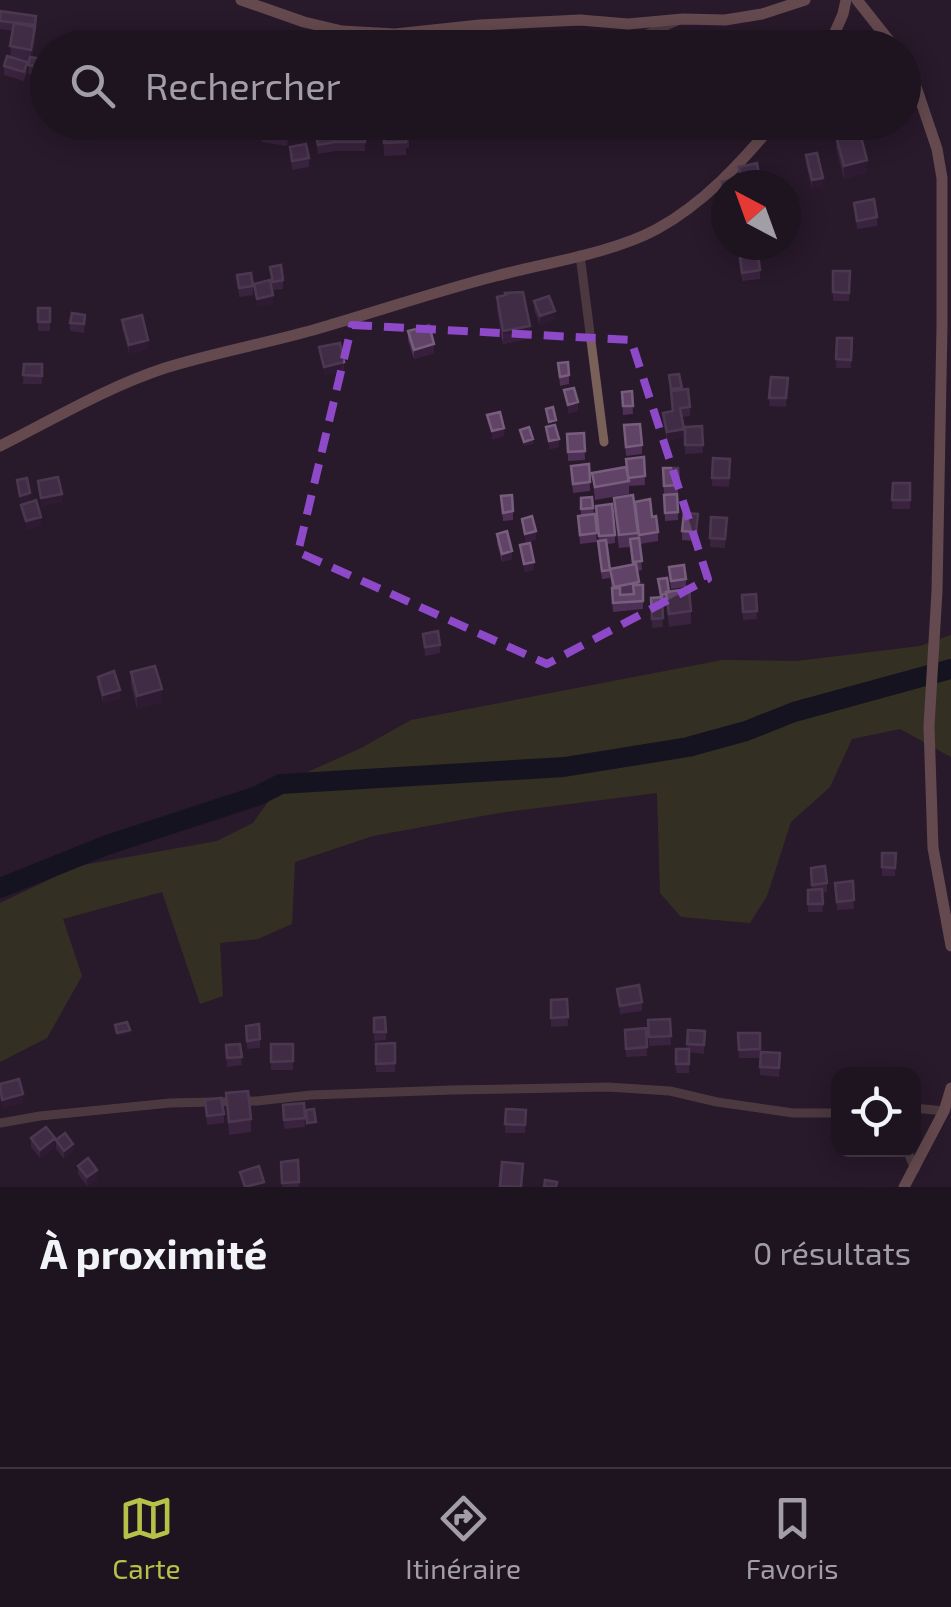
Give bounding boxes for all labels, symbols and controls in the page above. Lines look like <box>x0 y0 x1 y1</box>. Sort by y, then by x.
search box <box>30 30 921 140</box>
icon: search <box>65 58 120 113</box>
text: Rechercher <box>145 62 341 108</box>
north arrow <box>711 170 801 260</box>
map controls <box>831 1067 921 1157</box>
button: locate <box>831 1067 921 1157</box>
text: À proximité <box>40 1227 267 1277</box>
text: 0 résultats <box>753 1233 911 1271</box>
tab: Carte <box>112 1491 181 1585</box>
tab: Itinéraire <box>405 1491 521 1585</box>
tab: Favoris <box>746 1491 839 1585</box>

